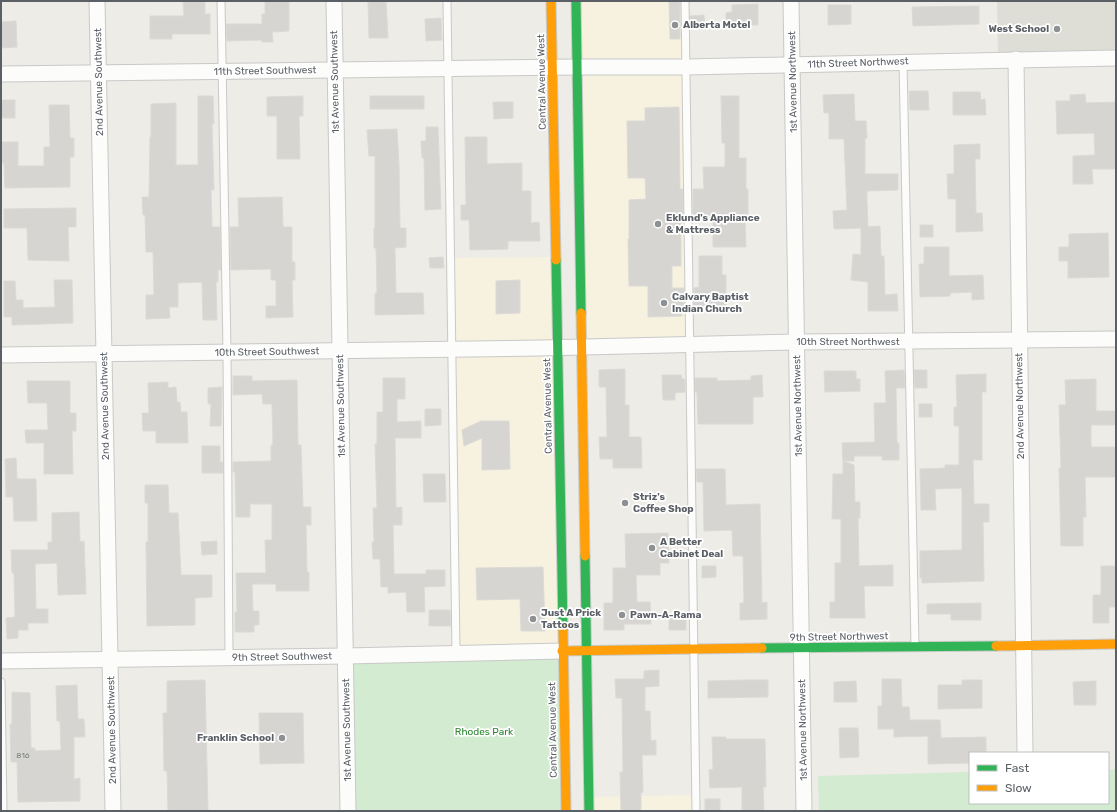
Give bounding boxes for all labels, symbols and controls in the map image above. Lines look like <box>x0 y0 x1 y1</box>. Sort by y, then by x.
place label: Alberta Motel <box>683 19 750 31</box>
marker: Alberta Motel <box>670 20 680 30</box>
place label: West School <box>989 23 1049 35</box>
marker: West School <box>1052 24 1062 34</box>
street label: 2nd Avenue Southwest <box>92 28 106 136</box>
street label: 1st Avenue Southwest <box>328 30 342 134</box>
street label: 1st Avenue Northwest <box>786 31 800 133</box>
street label: Central Avenue West <box>535 34 549 130</box>
street label: 11th Street Northwest <box>807 55 909 71</box>
street label: 11th Street Southwest <box>214 64 317 78</box>
place label: Eklund's Appliance & Mattress <box>666 212 760 236</box>
marker: Eklund's Appliance & Mattress <box>653 219 663 229</box>
place label: Calvary Baptist Indian Church <box>672 291 749 315</box>
marker: Calvary Baptist Indian Church <box>659 298 669 308</box>
street label: 10th Street Northwest <box>796 336 900 348</box>
street label: 10th Street Southwest <box>214 345 320 359</box>
street label: 2nd Avenue Southwest <box>98 352 112 460</box>
street label: 2nd Avenue Northwest <box>1013 353 1027 459</box>
street label: 1st Avenue Southwest <box>334 354 348 458</box>
street label: 1st Avenue Northwest <box>791 355 805 457</box>
street label: Central Avenue West <box>541 358 555 454</box>
place label: Striz's Coffee Shop <box>633 491 694 515</box>
marker: Striz's Coffee Shop <box>620 498 630 508</box>
place label: A Better Cabinet Deal <box>660 536 723 560</box>
marker: A Better Cabinet Deal <box>647 543 657 553</box>
place label: Just A Prick Tattoos <box>541 607 601 631</box>
place label: Pawn-A-Rama <box>630 609 702 621</box>
marker: Pawn-A-Rama <box>617 610 627 620</box>
marker: Just A Prick Tattoos <box>528 614 538 624</box>
street label: 9th Street Northwest <box>790 630 889 644</box>
street label: 9th Street Southwest <box>232 650 332 664</box>
street label: 2nd Avenue Southwest <box>105 676 119 784</box>
street label: 1st Avenue Southwest <box>340 678 354 782</box>
street label: 1st Avenue Northwest <box>796 679 810 781</box>
street label: Central Avenue West <box>546 682 560 778</box>
park label: Rhodes Park <box>455 726 514 738</box>
place label: Franklin School <box>197 732 274 744</box>
marker: Franklin School <box>277 733 287 743</box>
house number: 816 <box>16 751 30 760</box>
legend <box>969 752 1109 804</box>
text: Fast <box>1005 761 1029 775</box>
text: Slow <box>1005 781 1032 795</box>

